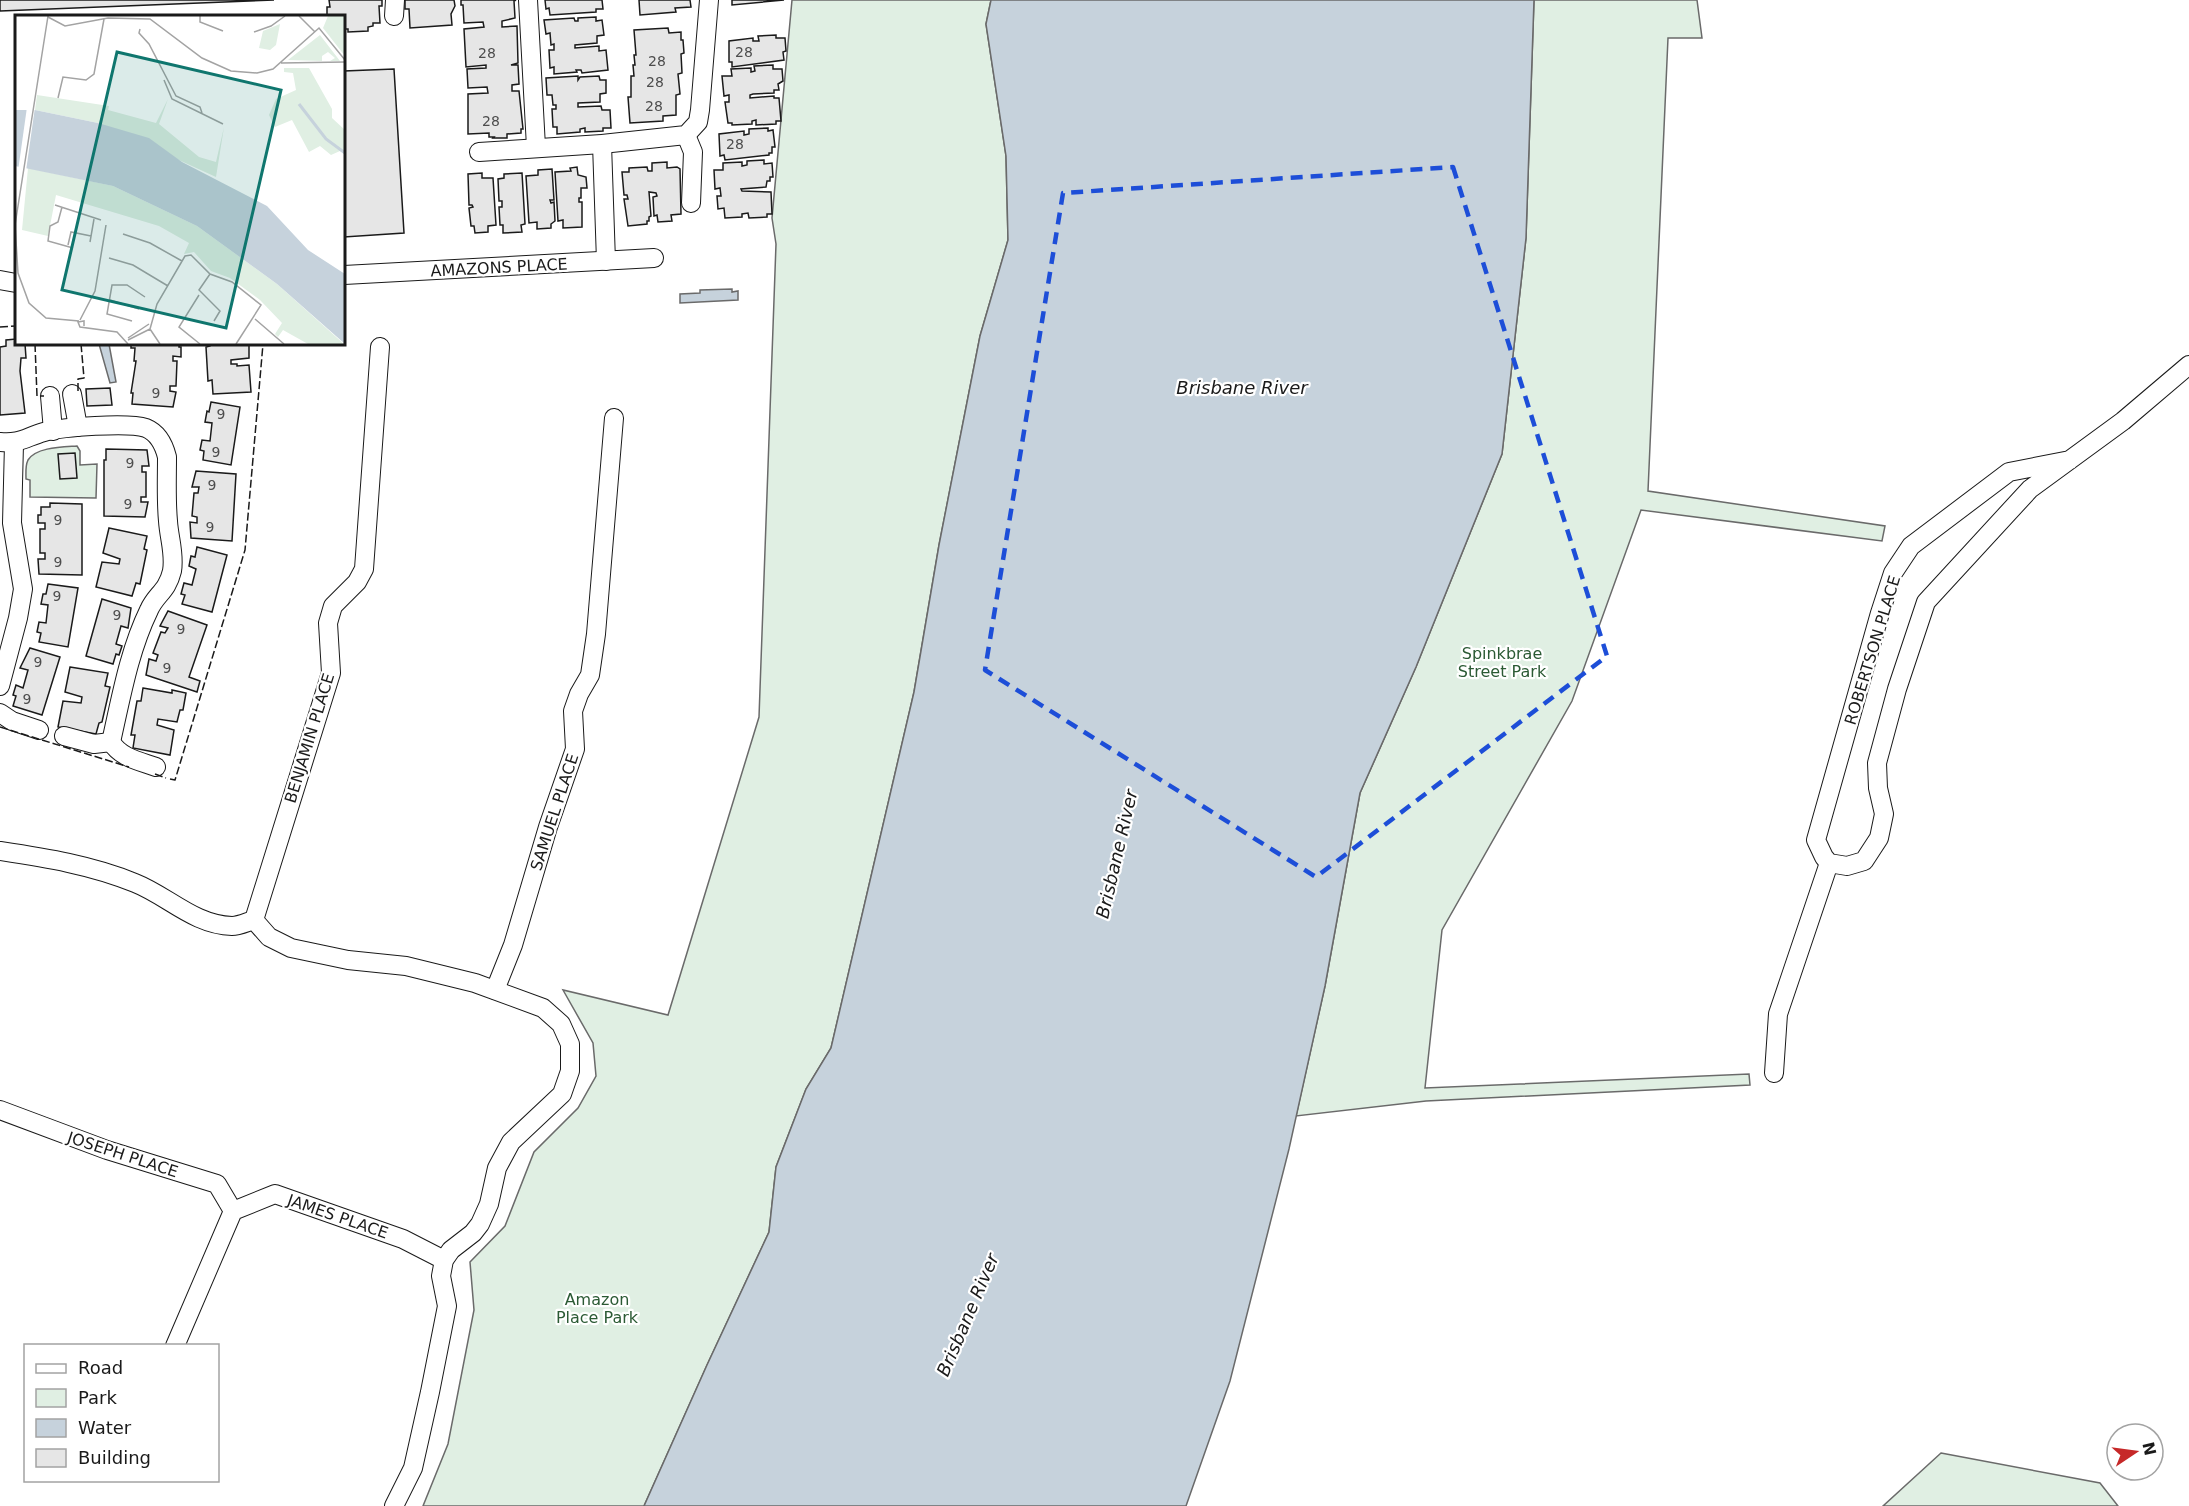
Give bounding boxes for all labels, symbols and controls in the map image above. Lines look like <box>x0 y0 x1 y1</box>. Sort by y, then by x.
inset map <box>15 15 345 345</box>
house number: 28 <box>735 44 753 60</box>
house number: 28 <box>478 45 496 61</box>
house number: 28 <box>648 53 666 69</box>
house number: 28 <box>646 74 664 90</box>
house number: 28 <box>645 98 663 114</box>
house number: 28 <box>482 113 500 129</box>
house number: 28 <box>726 136 744 152</box>
street label: AMAZONS PLACE <box>430 254 568 281</box>
water label: Brisbane River <box>1176 377 1309 398</box>
house number: 9 <box>152 385 160 401</box>
house number: 9 <box>217 406 225 422</box>
house number: 9 <box>212 444 220 460</box>
house number: 9 <box>126 455 134 471</box>
house number: 9 <box>208 477 216 493</box>
house number: 9 <box>124 496 132 512</box>
house number: 9 <box>54 512 62 528</box>
house number: 9 <box>206 519 214 535</box>
house number: 9 <box>54 554 62 570</box>
street label: ROBERTSON PLACE <box>1841 573 1904 727</box>
house number: 9 <box>53 588 61 604</box>
house number: 9 <box>113 607 121 623</box>
house number: 9 <box>177 621 185 637</box>
park label: Spinkbrae Street Park <box>1458 644 1547 681</box>
house number: 9 <box>34 654 42 670</box>
house number: 9 <box>163 660 171 676</box>
street label: BENJAMIN PLACE <box>281 671 338 805</box>
house number: 9 <box>23 691 31 707</box>
street label: SAMUEL PLACE <box>527 751 582 873</box>
water label: Brisbane River <box>1091 786 1142 920</box>
street label: JOSEPH PLACE <box>64 1127 181 1181</box>
street label: JAMES PLACE <box>284 1190 391 1243</box>
water label: Brisbane River <box>932 1249 1004 1379</box>
park label: Amazon Place Park <box>556 1290 639 1327</box>
legend <box>24 1344 219 1482</box>
text: Road <box>78 1357 123 1378</box>
text: Park <box>78 1387 117 1408</box>
text: Water <box>78 1417 132 1438</box>
north arrow <box>2105 1422 2165 1482</box>
text: N <box>2138 1440 2160 1457</box>
text: Building <box>78 1447 151 1468</box>

